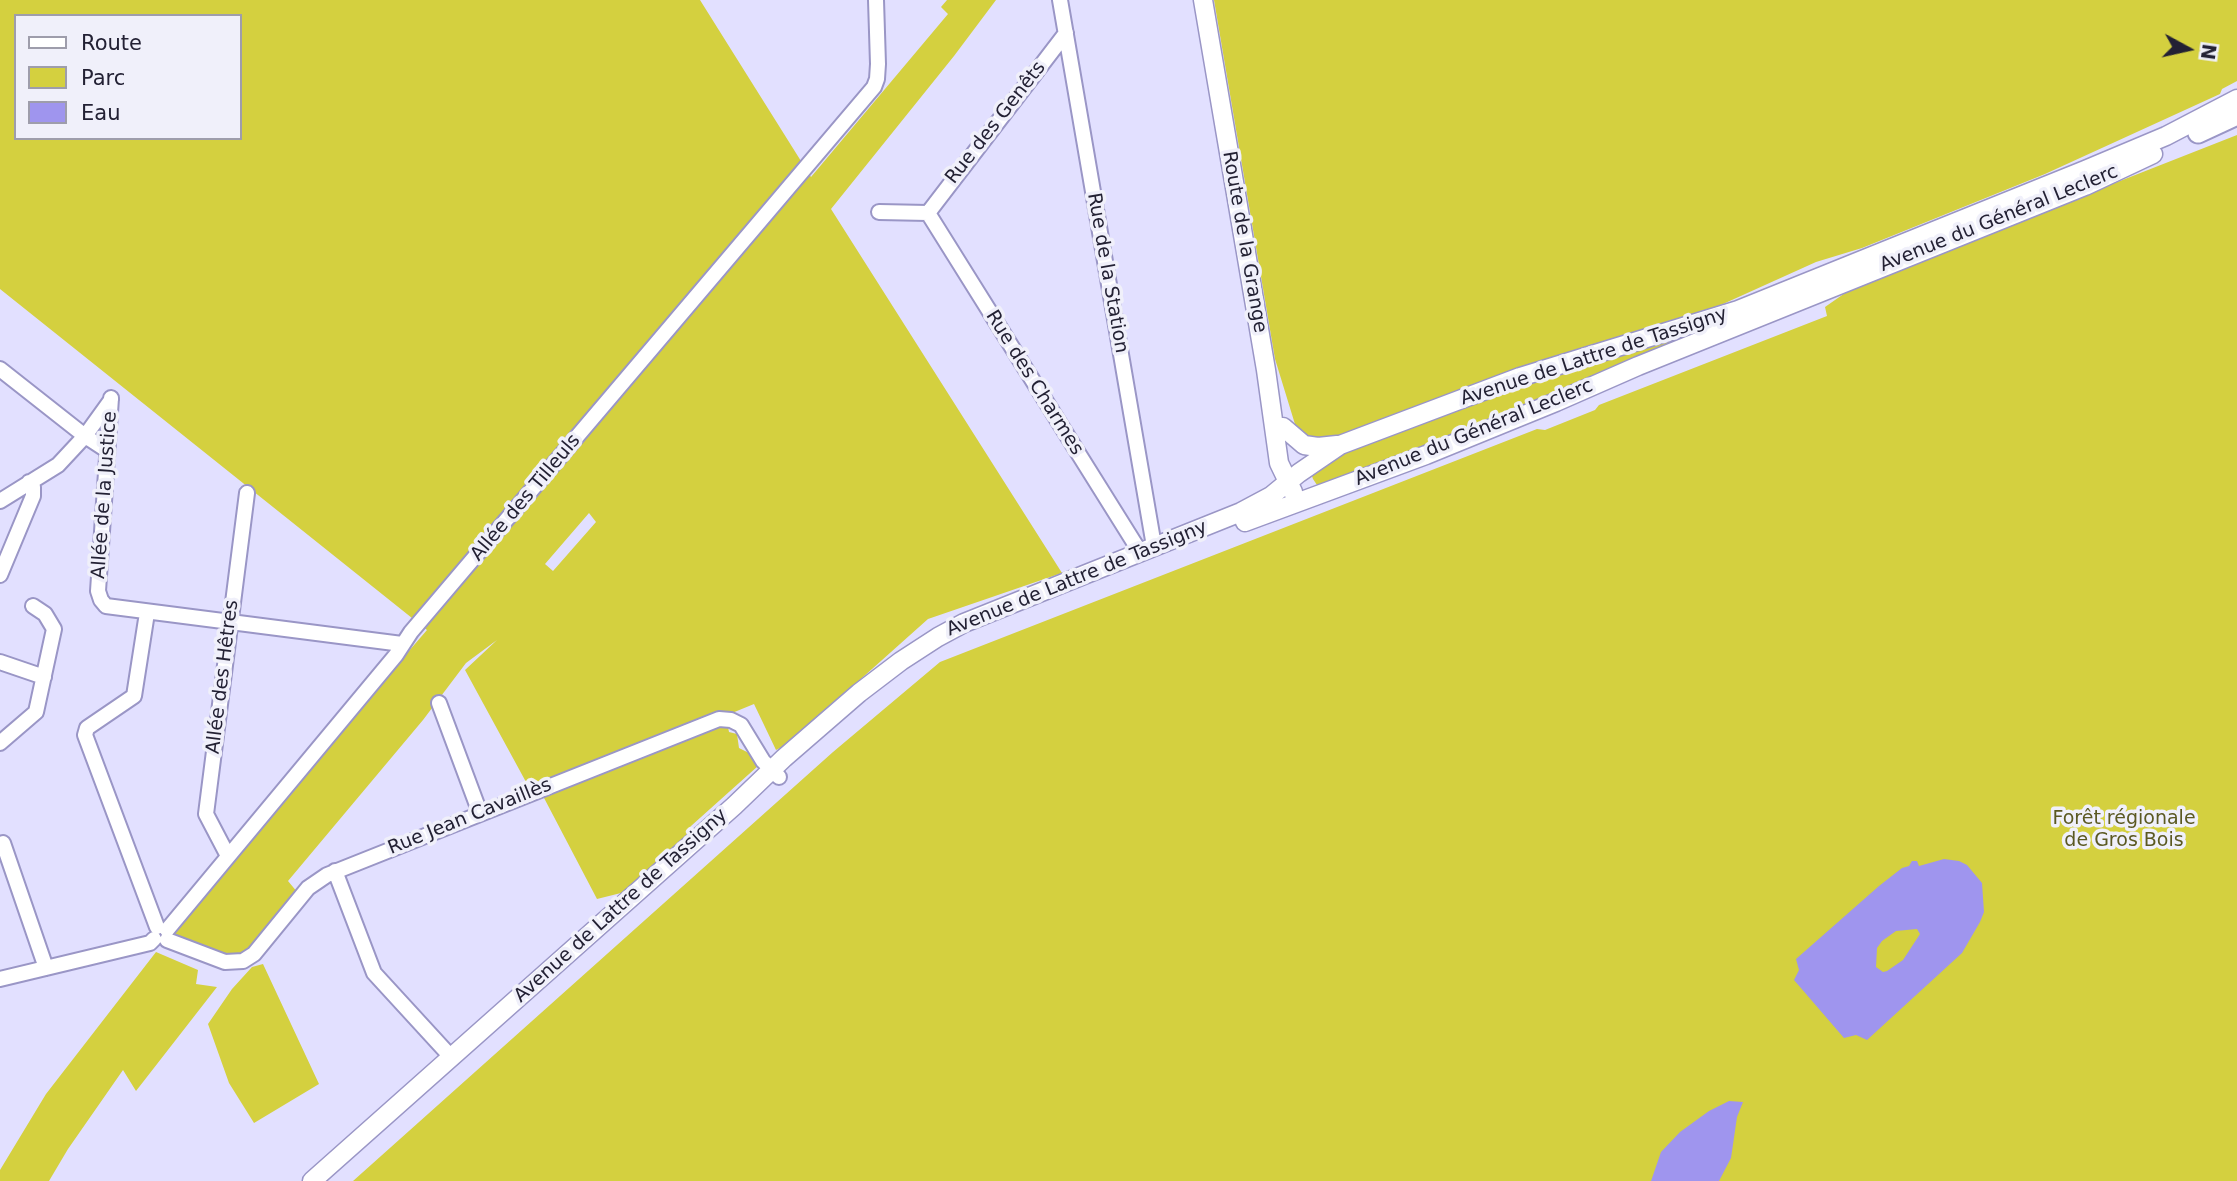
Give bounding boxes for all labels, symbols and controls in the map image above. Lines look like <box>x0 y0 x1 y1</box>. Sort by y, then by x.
legend <box>14 14 242 140</box>
north arrow <box>2153 14 2223 84</box>
text: Route <box>81 31 142 55</box>
text: N <box>2197 43 2221 61</box>
street label: Rue des Genêts <box>941 57 1051 189</box>
text: Parc <box>81 66 125 90</box>
text: Eau <box>81 101 120 125</box>
street label: Route de la Grange <box>1217 149 1271 335</box>
street label: Avenue du Général Leclerc <box>1877 161 2121 277</box>
street label: Rue de la Station <box>1082 191 1132 355</box>
street label: Avenue de Lattre de Tassigny <box>1458 303 1730 411</box>
street label: Rue des Charmes <box>980 306 1088 460</box>
street label: Avenue du Général Leclerc <box>1352 375 1596 491</box>
street label: Allée de la Justice <box>88 410 122 580</box>
street label: Allée des Tilleuls <box>466 430 586 566</box>
street label: Avenue de Lattre de Tassigny <box>943 516 1211 642</box>
street label: Allée des Hêtres <box>202 599 244 755</box>
street label: Rue Jean Cavaillès <box>385 774 555 860</box>
street label: Avenue de Lattre de Tassigny <box>510 804 732 1008</box>
park label: Forêt régionale de Gros Bois <box>2052 808 2196 852</box>

